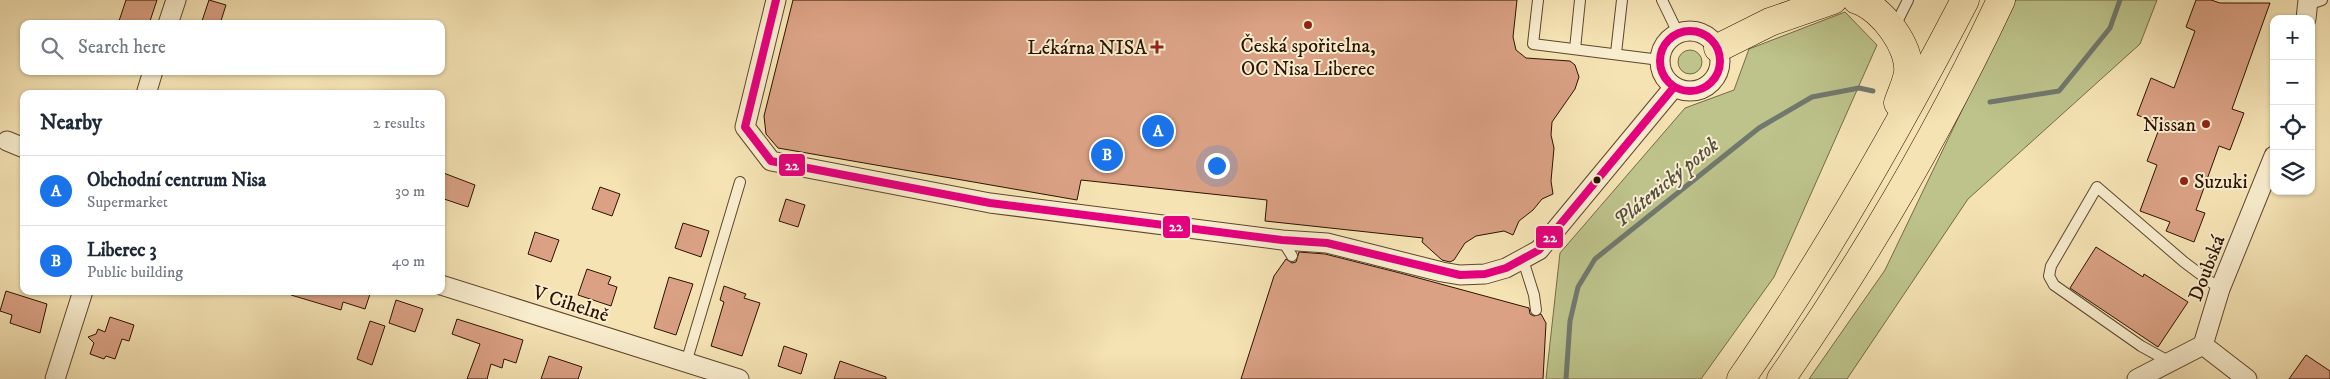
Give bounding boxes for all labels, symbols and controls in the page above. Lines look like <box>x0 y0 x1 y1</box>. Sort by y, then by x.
map controls <box>2270 15 2315 195</box>
button: + <box>2270 15 2315 60</box>
marker: Česká spořitelna, OC Nisa Liberec <box>1302 19 1314 31</box>
search box <box>20 20 445 75</box>
place label: Česká spořitelna, OC Nisa Liberec <box>1240 33 1376 82</box>
icon: search <box>38 34 66 62</box>
text: Search here <box>78 36 166 59</box>
place label: Lékárna NISA <box>1027 36 1147 61</box>
marker: Lékárna NISA <box>1151 41 1163 53</box>
button: − <box>2270 60 2315 105</box>
button: locate <box>2270 105 2315 150</box>
text: Nearby <box>40 110 102 136</box>
pin: A <box>1142 112 1174 150</box>
text: 2 results <box>373 113 425 133</box>
place label: Nissan <box>2143 113 2197 138</box>
marker: Nissan <box>2200 118 2212 130</box>
water label: Plátenický potok <box>1609 132 1725 233</box>
pin: B <box>1091 136 1123 174</box>
button: layers <box>2270 150 2315 195</box>
line badge: 22 <box>778 153 806 177</box>
your location <box>1204 153 1230 179</box>
text: 22 <box>785 157 800 175</box>
text: Obchodní centrum Nisa <box>87 169 266 192</box>
place label: Suzuki <box>2194 170 2248 195</box>
unlabelled marker <box>1592 175 1602 185</box>
marker: Suzuki <box>2178 175 2190 187</box>
text: A <box>51 181 61 201</box>
text: 30 m <box>395 181 425 201</box>
text: Supermarket <box>87 192 168 212</box>
line badge: 22 <box>1162 215 1191 239</box>
text: 22 <box>1169 218 1184 236</box>
line badge: 22 <box>1535 225 1564 249</box>
text: 22 <box>1543 229 1558 247</box>
street label: Doubská <box>2183 232 2232 305</box>
text: Liberec 3 <box>87 239 157 262</box>
text: B <box>51 251 61 271</box>
text: 40 m <box>392 251 425 271</box>
text: Public building <box>87 262 183 282</box>
street label: V Cihelně <box>528 280 612 328</box>

